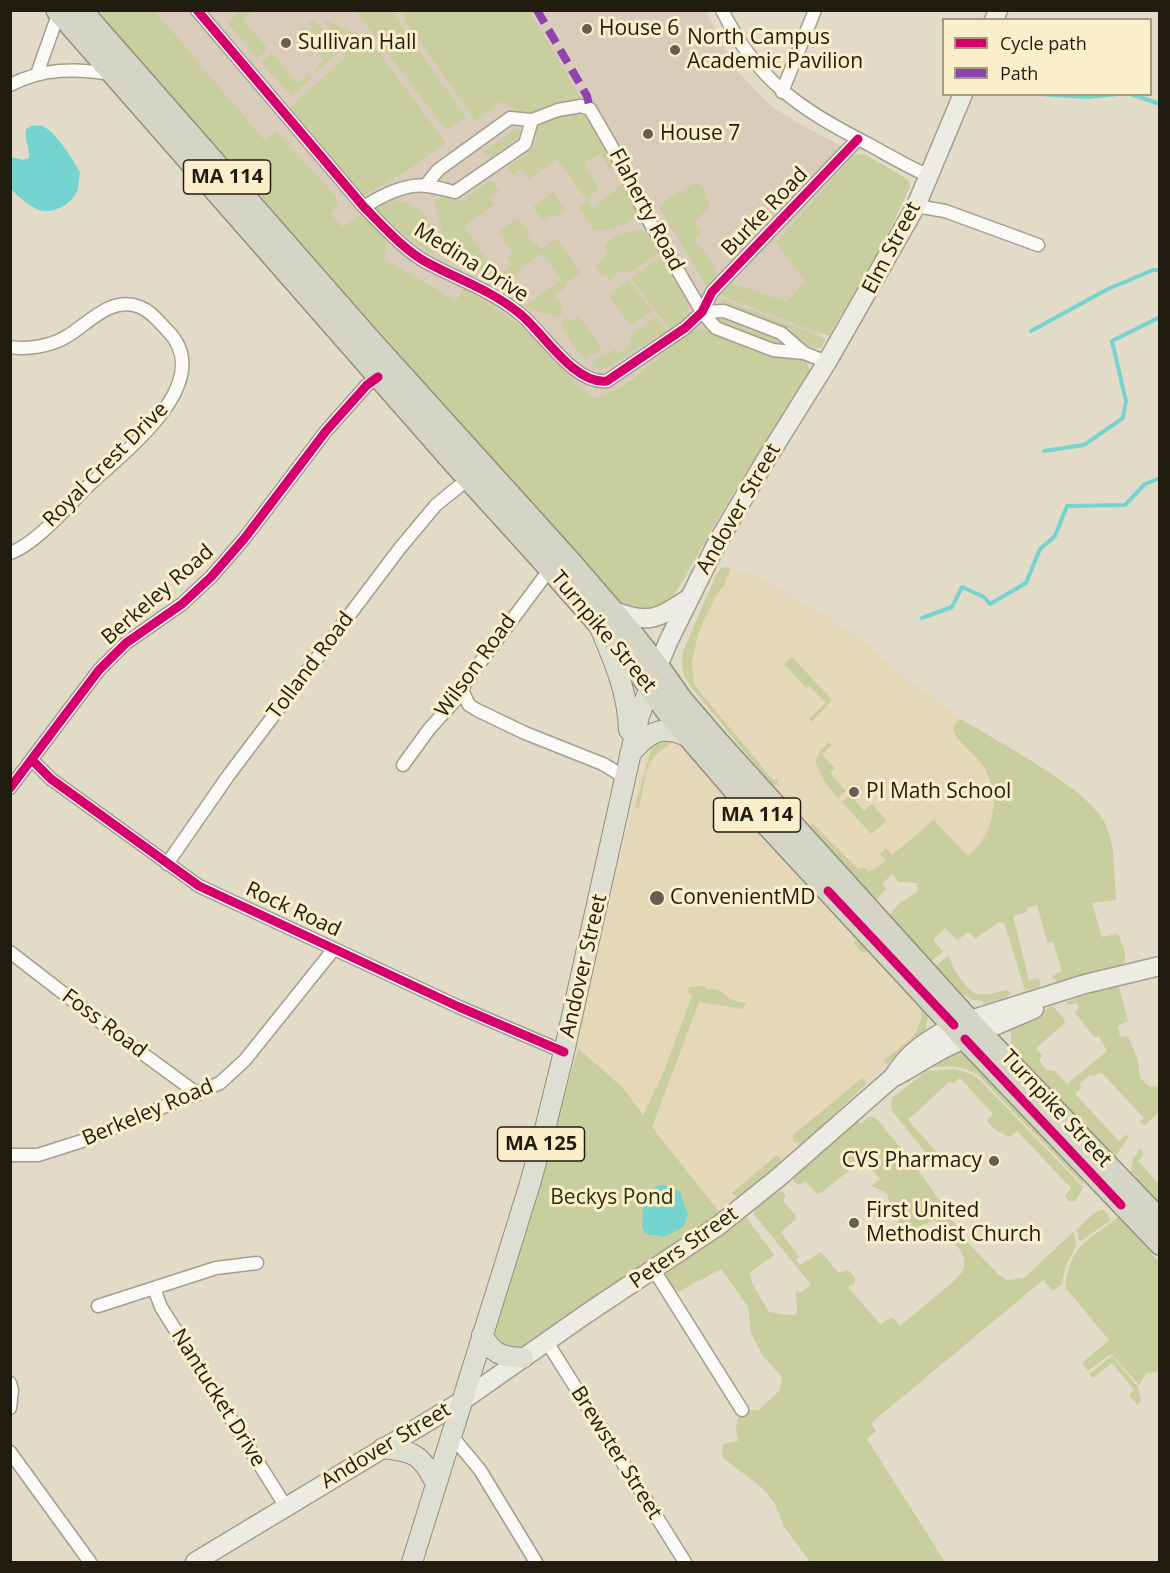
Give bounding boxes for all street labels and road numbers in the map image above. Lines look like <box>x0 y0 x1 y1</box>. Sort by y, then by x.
street label: Flaherty Road <box>603 145 689 275</box>
road number: MA 114 <box>184 160 270 194</box>
street label: Burke Road <box>717 162 813 262</box>
street label: Elm Street <box>857 198 927 298</box>
street label: Medina Drive <box>409 218 533 308</box>
street label: Royal Crest Drive <box>38 397 174 533</box>
street label: Andover Street <box>691 439 787 579</box>
street label: Berkeley Road <box>97 540 219 650</box>
street label: Turnpike Street <box>545 566 661 698</box>
street label: Tolland Road <box>262 607 360 725</box>
street label: Wilson Road <box>430 610 522 722</box>
road number: MA 114 <box>714 798 801 832</box>
street label: Rock Road <box>241 877 345 943</box>
street label: Andover Street <box>555 892 613 1040</box>
street label: Foss Road <box>57 984 151 1064</box>
street label: Turnpike Street <box>995 1045 1117 1173</box>
street label: Berkeley Road <box>79 1074 217 1152</box>
road number: MA 125 <box>498 1127 584 1161</box>
street label: Peters Street <box>625 1201 743 1295</box>
street label: Nantucket Drive <box>165 1324 271 1472</box>
street label: Brewster Street <box>565 1382 667 1524</box>
street label: Andover Street <box>317 1397 455 1495</box>

